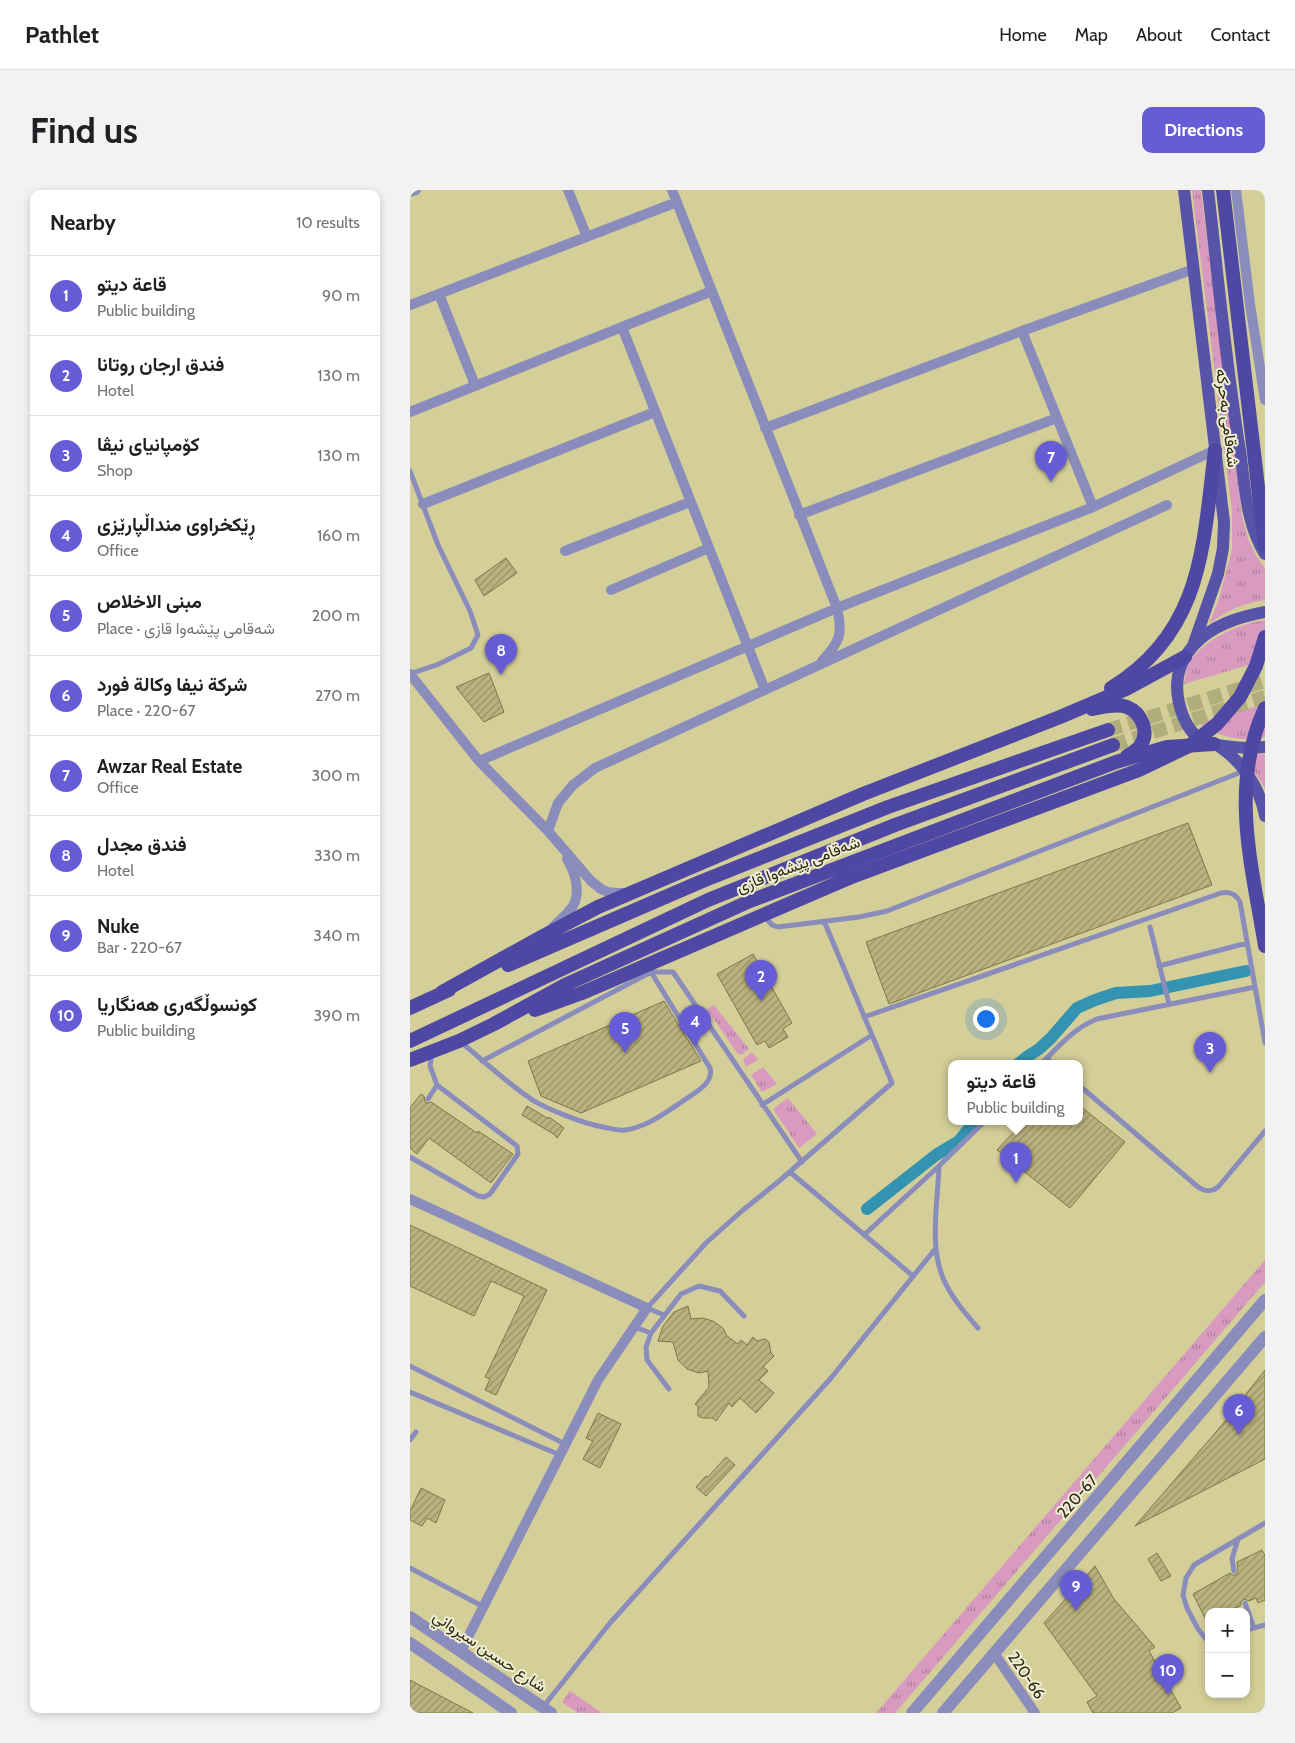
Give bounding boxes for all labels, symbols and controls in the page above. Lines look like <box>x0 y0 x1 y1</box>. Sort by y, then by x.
text: Pathlet <box>25 20 99 49</box>
text: Home <box>999 24 1047 46</box>
text: Map <box>1075 24 1108 46</box>
text: About <box>1136 24 1182 46</box>
text: Contact <box>1210 24 1270 46</box>
button: Directions <box>1142 107 1265 153</box>
text: Find us <box>30 109 138 152</box>
text: Nearby <box>50 210 116 235</box>
text: 10 results <box>296 213 360 232</box>
text: قاعة ديتو <box>97 273 167 296</box>
text: 1 <box>63 286 69 305</box>
text: 90 m <box>322 286 360 305</box>
text: Public building <box>97 301 195 320</box>
text: فندق ارجان روتانا <box>97 353 224 376</box>
text: 2 <box>62 366 70 385</box>
text: 130 m <box>317 366 360 385</box>
street label: شەقامی بەحرکە <box>1211 368 1243 469</box>
text: Hotel <box>97 381 134 400</box>
text: کۆمپانیای نیڤا <box>97 433 200 456</box>
pin: 7 <box>1035 441 1067 482</box>
text: 3 <box>62 446 70 465</box>
text: 130 m <box>317 446 360 465</box>
text: Shop <box>97 461 133 480</box>
text: ڕێکخراوی منداڵپارێزی <box>97 513 255 536</box>
text: 4 <box>61 526 71 545</box>
text: 160 m <box>317 526 360 545</box>
text: Office <box>97 541 139 560</box>
text: مبنى الاخلاص <box>97 590 202 613</box>
text: 5 <box>62 606 70 625</box>
text: 200 m <box>312 606 360 625</box>
text: Place · شەقامی پێشەوا قازی <box>97 619 275 638</box>
pin: 8 <box>485 634 517 675</box>
text: شركة نيفا وكالة فورد <box>97 673 247 696</box>
text: 6 <box>62 686 71 705</box>
text: 270 m <box>315 686 360 705</box>
text: Place · 220-67 <box>97 701 196 720</box>
text: Awzar Real Estate <box>97 755 242 778</box>
text: 7 <box>62 766 70 785</box>
text: 300 m <box>311 766 360 785</box>
text: Office <box>97 778 139 797</box>
street label: شەقامی پێشەوا قازی <box>734 832 863 899</box>
text: فندق مجدل <box>97 833 187 856</box>
text: 8 <box>61 846 71 865</box>
text: 330 m <box>314 846 360 865</box>
text: Hotel <box>97 861 134 880</box>
text: Nuke <box>97 915 139 938</box>
text: 9 <box>62 926 71 945</box>
text: 340 m <box>313 926 360 945</box>
text: Bar · 220-67 <box>97 938 182 957</box>
pin: 2 <box>745 960 777 1001</box>
text: کونسوڵگەری هەنگاریا <box>97 993 257 1016</box>
pin: 4 <box>679 1005 711 1046</box>
text: 10 <box>57 1006 75 1025</box>
text: 390 m <box>313 1006 360 1025</box>
your location <box>973 1006 999 1032</box>
pin: 5 <box>609 1012 641 1053</box>
text: Public building <box>97 1021 195 1040</box>
pin: 3 <box>1194 1032 1226 1073</box>
popup <box>948 1060 1083 1125</box>
text: قاعة ديتو <box>967 1070 1036 1093</box>
text: Public building <box>967 1098 1064 1117</box>
pin: 1 <box>1000 1142 1032 1183</box>
pin: 6 <box>1223 1394 1255 1435</box>
street label: 220-67 <box>1053 1471 1102 1522</box>
pin: 9 <box>1060 1570 1092 1611</box>
street label: شارع حسين سيرواني <box>427 1607 550 1700</box>
map controls <box>1205 1608 1250 1698</box>
button: + <box>1205 1608 1250 1653</box>
street label: 220-66 <box>1004 1648 1049 1703</box>
button: − <box>1205 1653 1250 1698</box>
pin: 10 <box>1152 1654 1184 1695</box>

